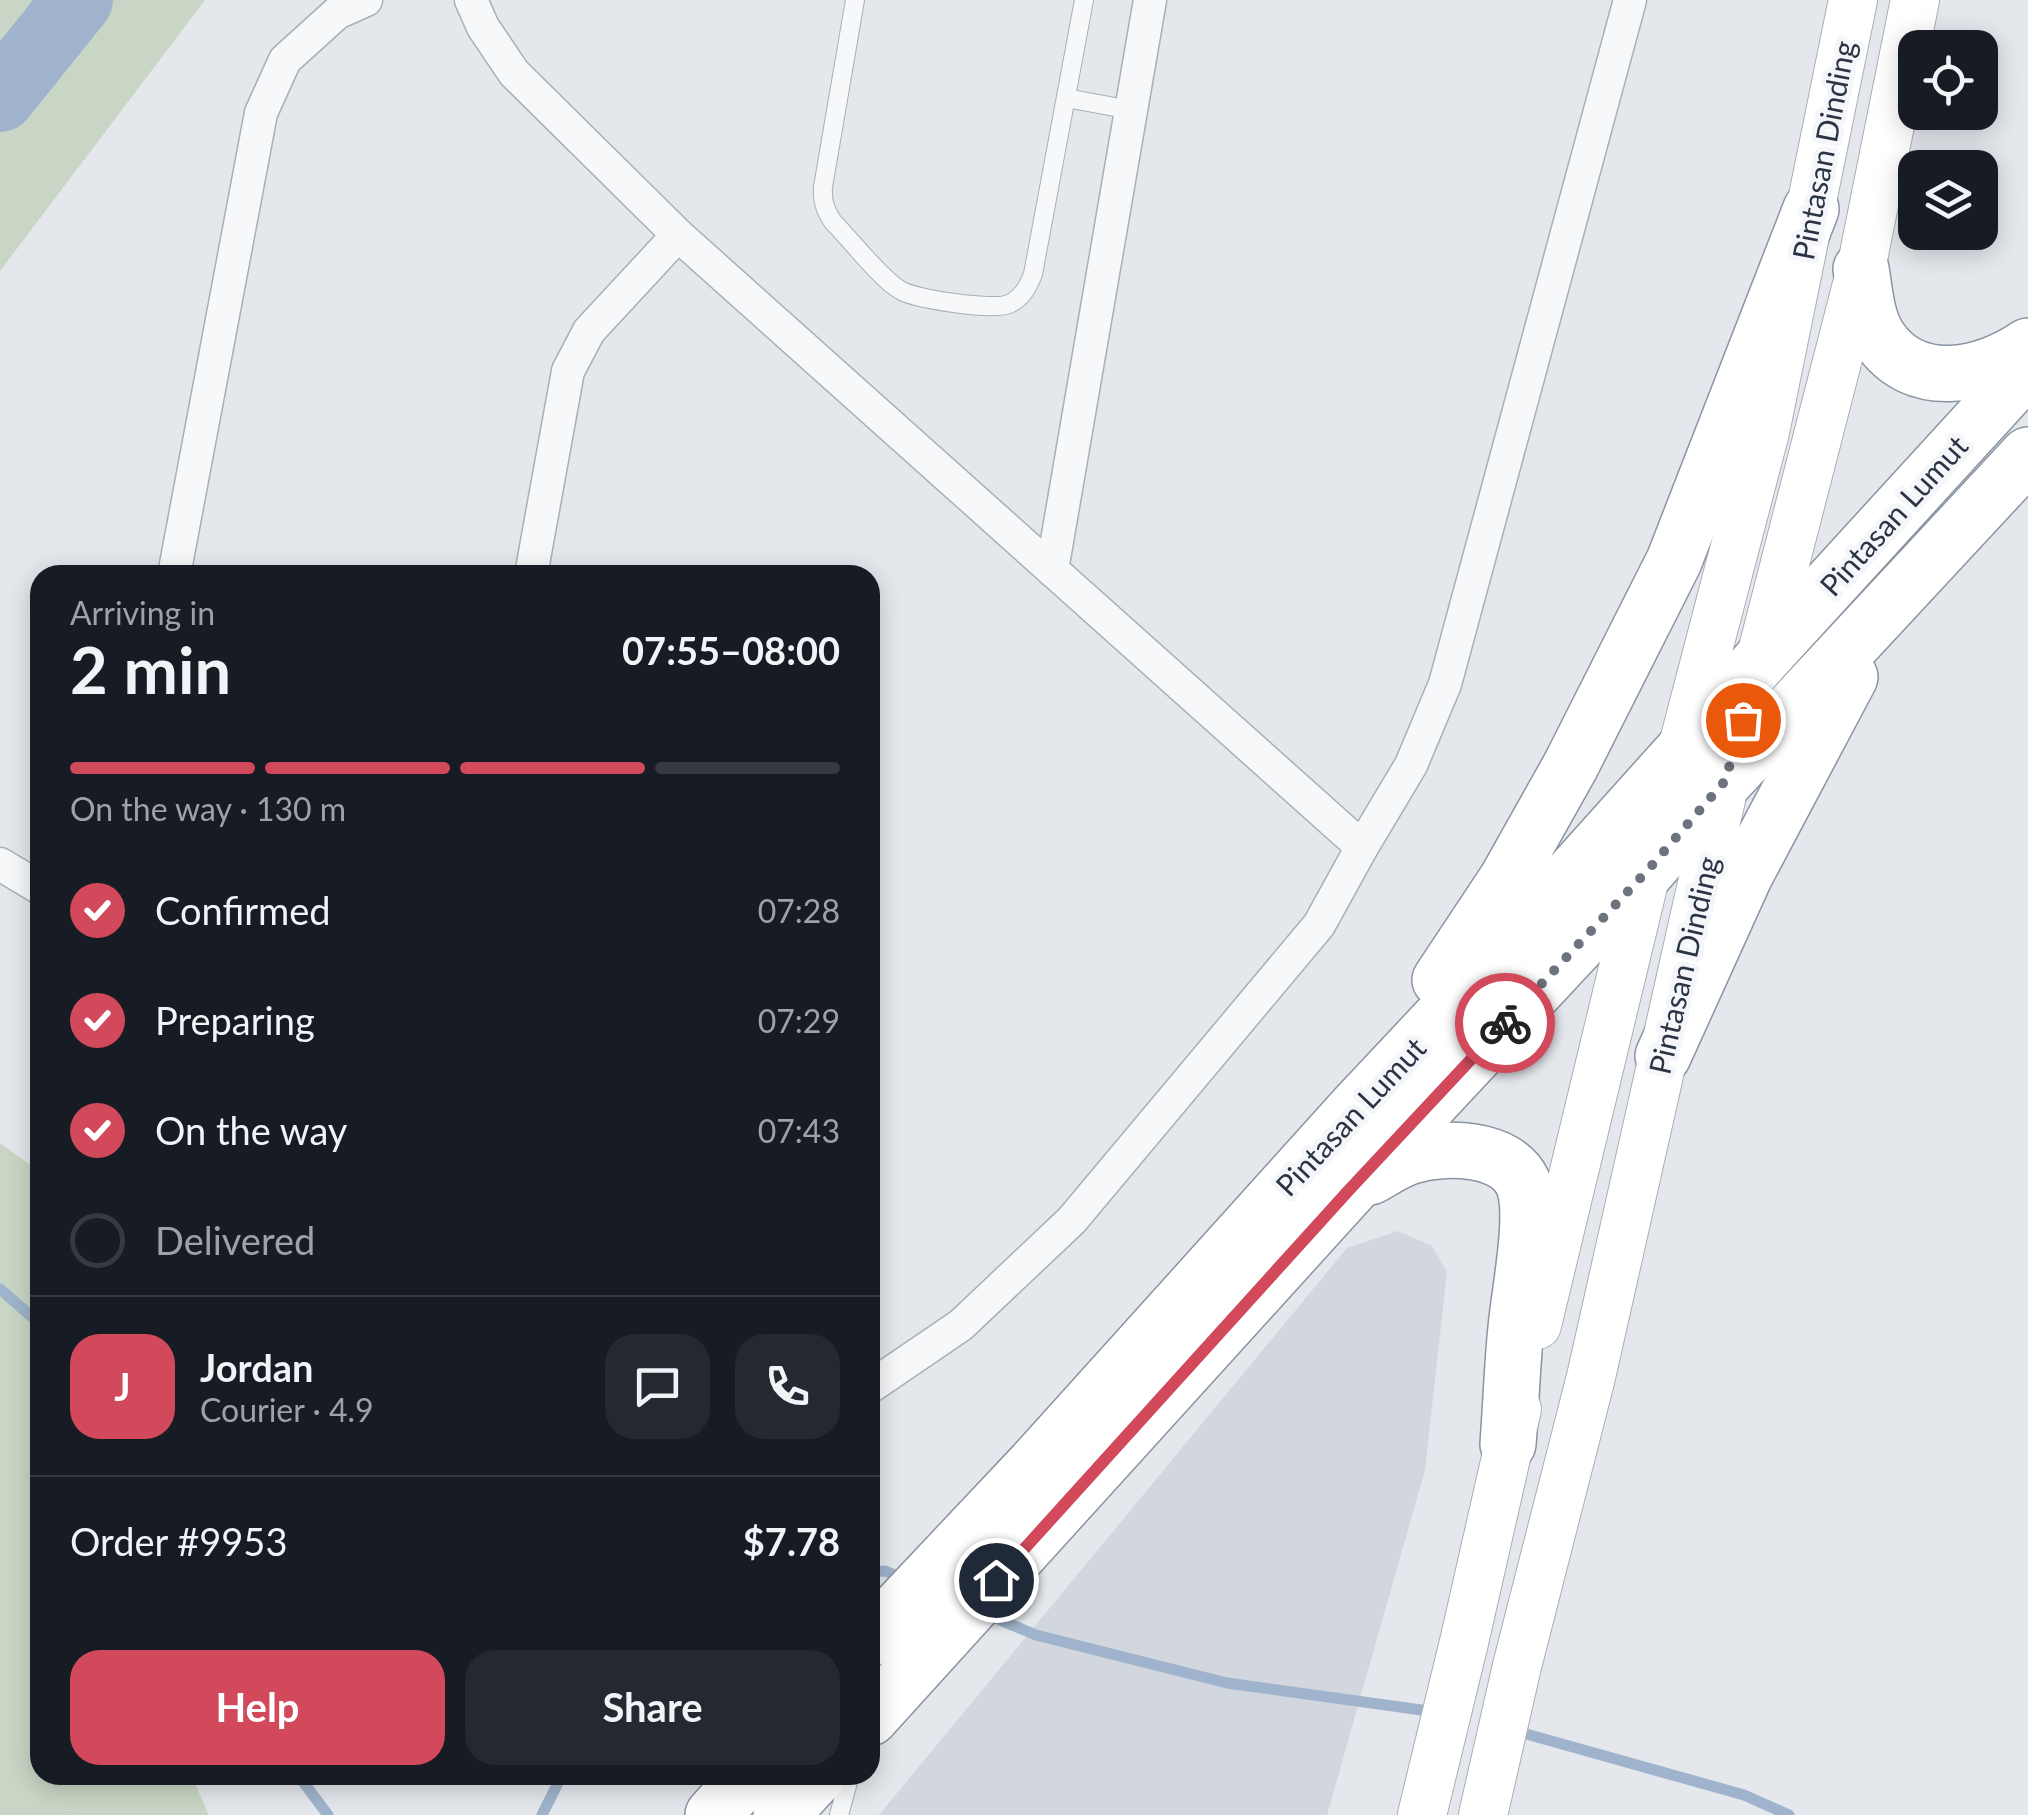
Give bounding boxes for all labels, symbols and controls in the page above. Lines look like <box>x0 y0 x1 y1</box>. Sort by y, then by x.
map controls <box>1898 30 1998 250</box>
button: locate <box>1898 30 1998 130</box>
street label: Pintasan Dinding <box>1784 37 1862 263</box>
button: layers <box>1898 150 1998 250</box>
street label: Pintasan Lumut <box>1812 427 1974 603</box>
text: Arriving in <box>70 593 215 632</box>
text: 07:55–08:00 <box>622 627 840 673</box>
text: 2 min <box>70 630 231 708</box>
pin <box>1701 678 1786 763</box>
icon: bag <box>1716 693 1771 748</box>
text: On the way · 130 m <box>70 789 346 828</box>
street label: Pintasan Dinding <box>1640 853 1726 1077</box>
icon: check <box>70 883 125 938</box>
text: Confirmed <box>155 887 331 933</box>
text: 07:28 <box>758 891 840 930</box>
courier <box>1455 973 1555 1073</box>
icon: check <box>70 993 125 1048</box>
icon: bike <box>1478 996 1533 1051</box>
text: Preparing <box>155 997 315 1043</box>
text: 07:29 <box>758 1001 840 1040</box>
street label: Pintasan Lumut <box>1268 1029 1433 1203</box>
icon: check <box>70 1103 125 1158</box>
text: On the way <box>155 1107 347 1153</box>
text: 07:43 <box>758 1111 840 1150</box>
text: Delivered <box>155 1217 315 1263</box>
button: chat <box>605 1334 710 1439</box>
button: phone <box>735 1334 840 1439</box>
text: Jordan <box>200 1344 313 1390</box>
text: J <box>114 1363 131 1409</box>
text: Courier · 4.9 <box>200 1390 374 1429</box>
text: Order #9953 <box>70 1518 287 1564</box>
text: $7.78 <box>743 1518 840 1564</box>
pin <box>954 1538 1039 1623</box>
icon: home <box>969 1553 1024 1608</box>
button: Help <box>70 1650 445 1765</box>
button: Share <box>465 1650 840 1765</box>

